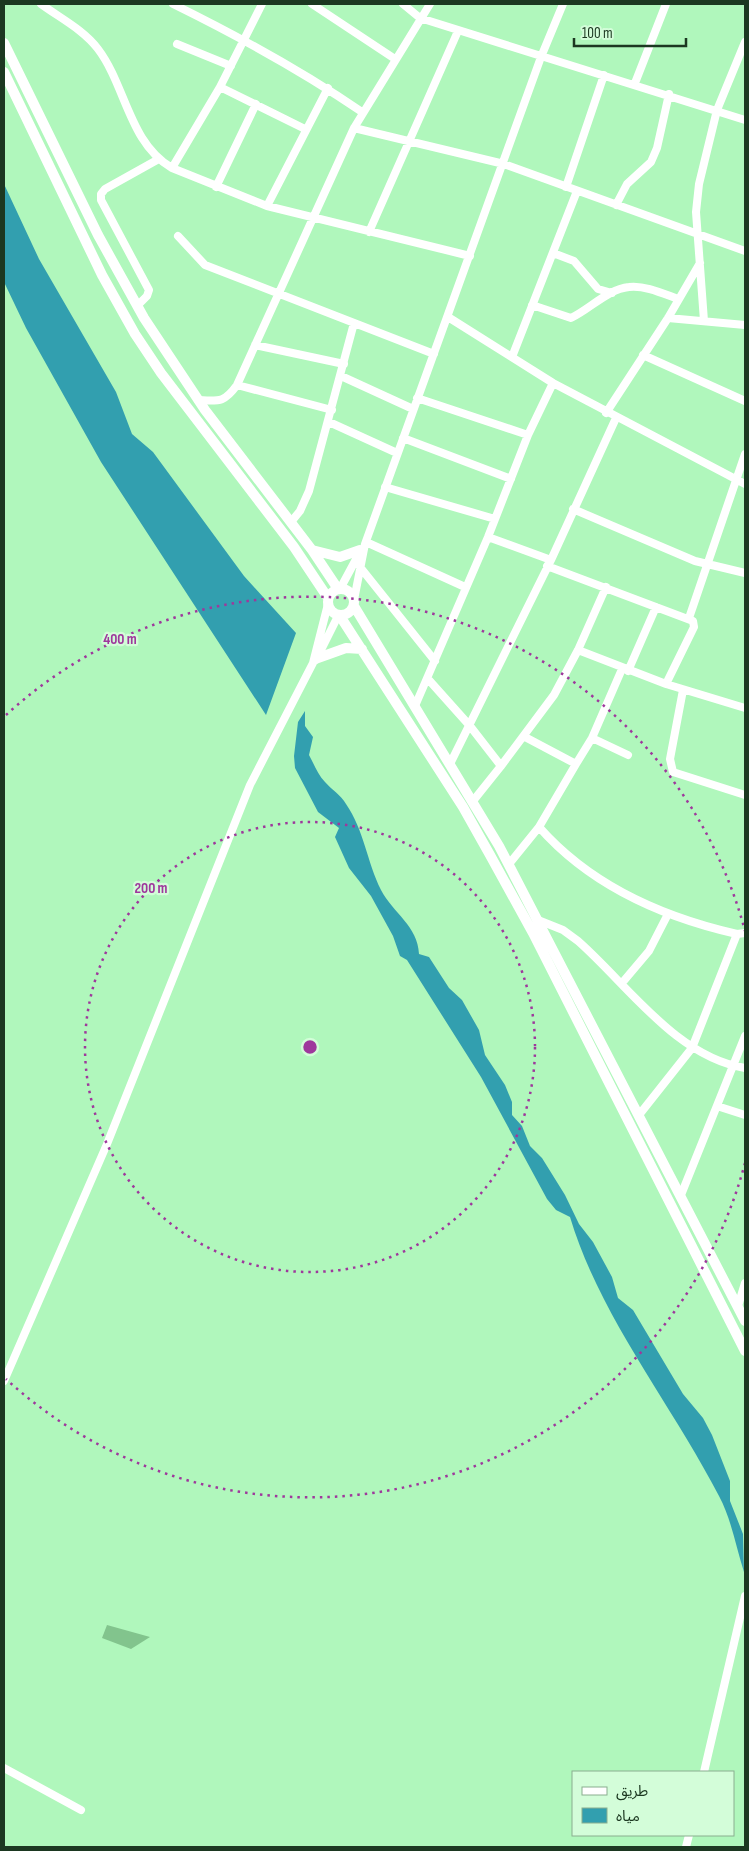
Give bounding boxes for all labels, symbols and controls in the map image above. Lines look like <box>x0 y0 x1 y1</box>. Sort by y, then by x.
scale bar <box>574 15 686 47</box>
text: 100 m <box>582 24 613 43</box>
text: 400 m <box>103 630 137 649</box>
text: 200 m <box>134 879 168 898</box>
centre of rings <box>301 1038 319 1056</box>
legend <box>572 1771 734 1836</box>
text: طريق <box>616 1782 648 1801</box>
text: مياه <box>616 1807 640 1826</box>

